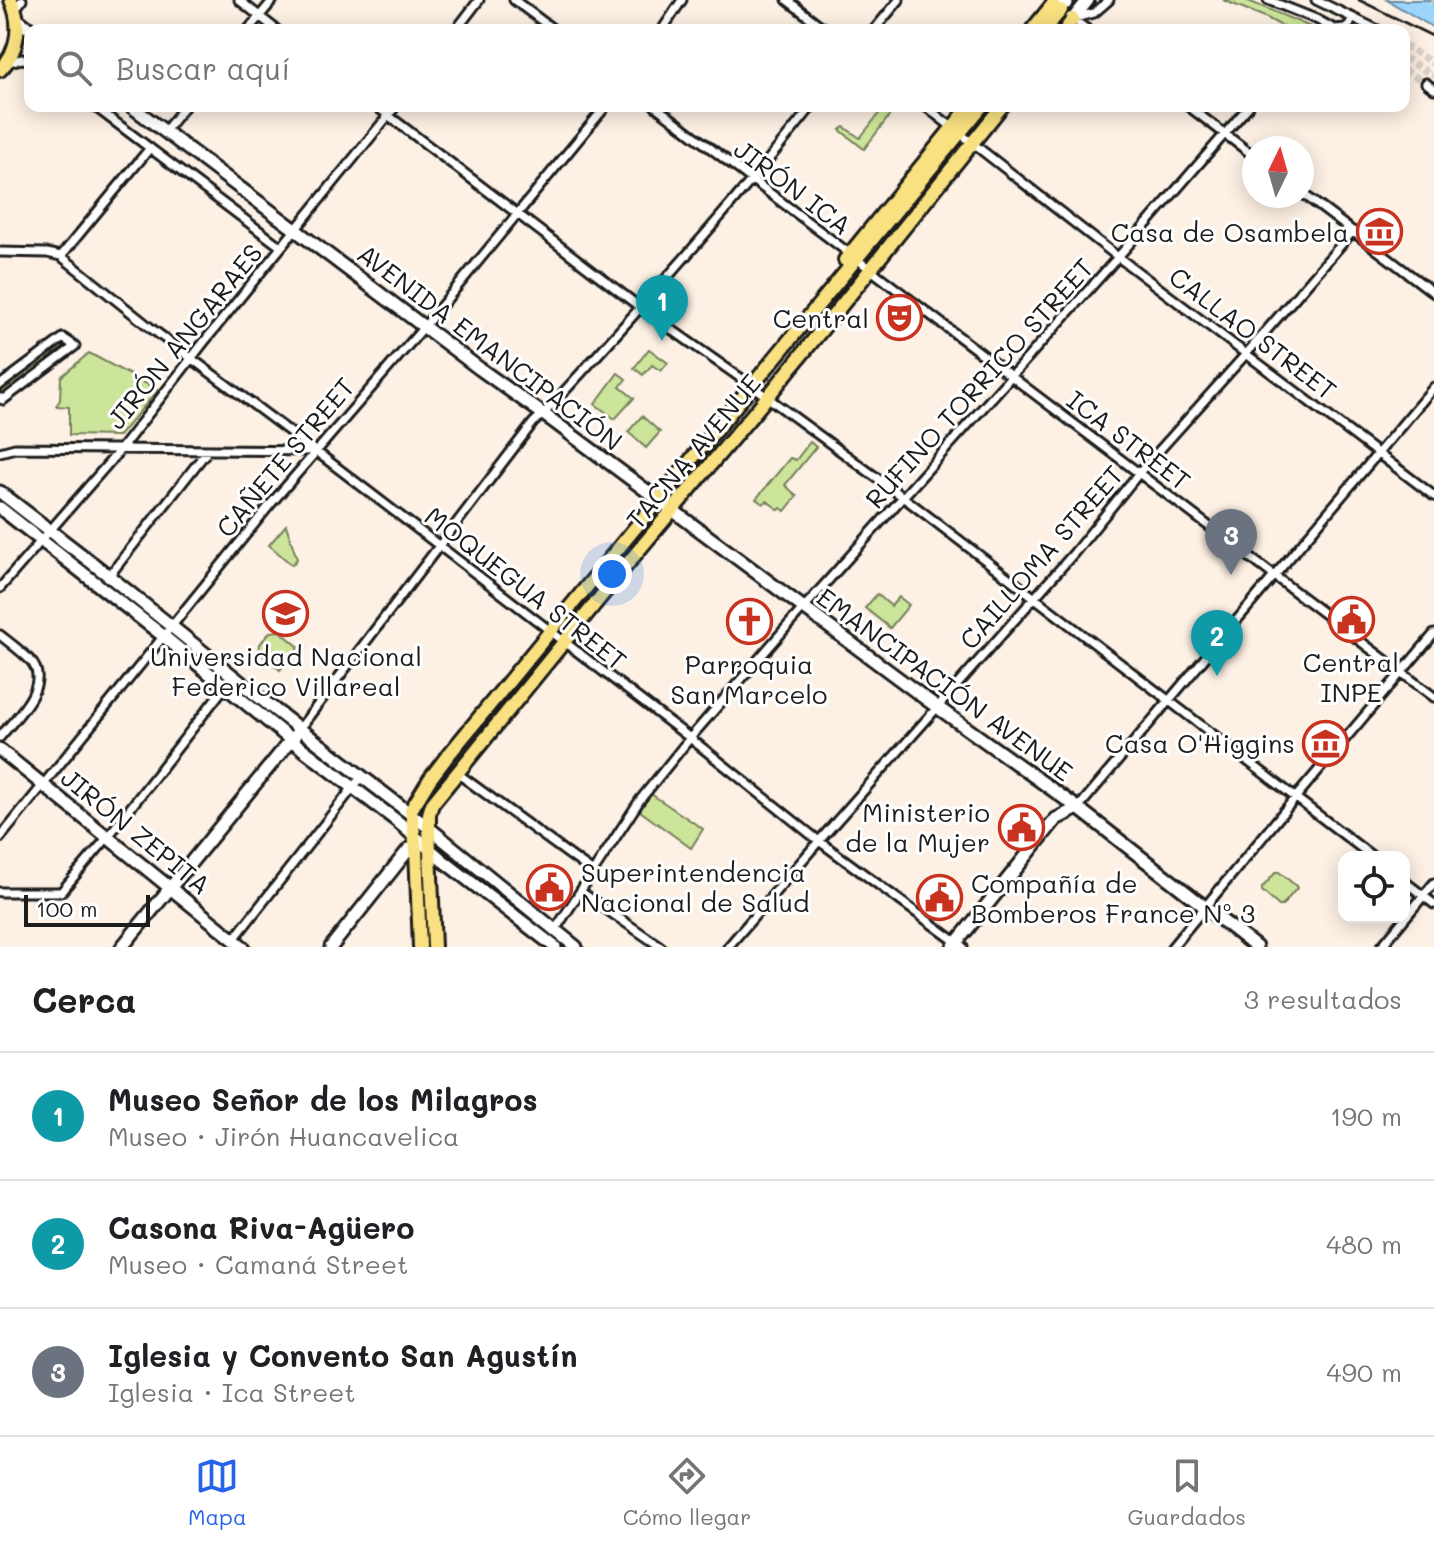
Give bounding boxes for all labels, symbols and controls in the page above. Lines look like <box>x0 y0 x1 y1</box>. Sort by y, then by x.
search box <box>24 24 1410 112</box>
icon: search <box>52 46 96 90</box>
text: Buscar aquí <box>116 48 290 88</box>
street label: JIRÓN ICA <box>728 132 858 242</box>
north arrow <box>1242 136 1314 208</box>
museum icon: Casa de Osambela <box>1356 208 1404 256</box>
place label: Casa de Osambela <box>1111 215 1349 249</box>
street label: JIRÓN ANGARAES <box>99 236 269 436</box>
street label: AVENIDA EMANCIPACIÓN <box>351 236 629 458</box>
street label: RUFINO TORRICO STREET <box>858 251 1100 515</box>
street label: CALLAO STREET <box>1163 259 1343 407</box>
pin: 1 <box>636 275 688 341</box>
theatre icon: Central <box>876 294 924 342</box>
place label: Central <box>773 301 869 335</box>
street label: TACNA AVENUE <box>618 366 768 536</box>
street label: CAÑETE STREET <box>208 370 362 544</box>
street label: ICA STREET <box>1060 382 1198 498</box>
street label: CAILLOMA STREET <box>952 458 1130 656</box>
street label: MOQUEGUA STREET <box>418 499 634 677</box>
pin: 3 <box>1205 509 1257 575</box>
your location <box>592 554 632 594</box>
street label: EMANCIPACIÓN AVENUE <box>810 580 1080 788</box>
school or university icon: Universidad Nacional Federico Villareal <box>262 589 310 637</box>
public building icon: Central INPE <box>1327 595 1375 643</box>
church icon: Parroquia San Marcelo <box>725 597 773 645</box>
pin: 2 <box>1191 610 1243 676</box>
place label: Universidad Nacional Federico Villareal <box>150 639 422 703</box>
place label: Central INPE <box>1303 645 1399 709</box>
place label: Parroquia San Marcelo <box>671 647 827 711</box>
museum icon: Casa O'Higgins <box>1302 719 1350 767</box>
place label: Casa O'Higgins <box>1105 726 1295 760</box>
street label: JIRÓN ZEPITA <box>54 760 218 902</box>
place label: Ministerio de la Mujer <box>845 795 990 859</box>
public building icon: Ministerio de la Mujer <box>997 803 1045 851</box>
map controls <box>1338 851 1410 923</box>
button: locate <box>1338 851 1410 923</box>
place label: Superintendencia Nacional de Salud <box>581 855 809 919</box>
public building icon: Superintendencia Nacional de Salud <box>526 863 574 911</box>
place label: Compañía de Bomberos France Nº 3 <box>971 866 1255 930</box>
public building icon: Compañía de Bomberos France Nº 3 <box>916 874 964 922</box>
scale bar <box>24 891 150 927</box>
text: 100 m <box>36 894 98 923</box>
text: Cerca <box>32 977 136 1022</box>
text: 3 resultados <box>1244 982 1402 1016</box>
text: Museo Señor de los Milagros <box>108 1079 538 1119</box>
text: 1 <box>52 1099 64 1133</box>
text: 190 m <box>1330 1099 1402 1133</box>
text: Museo · Jirón Huancavelica <box>108 1119 459 1153</box>
text: Casona Riva-Agüero <box>108 1207 414 1247</box>
text: 2 <box>51 1227 65 1261</box>
text: 480 m <box>1326 1227 1402 1261</box>
text: Museo · Camaná Street <box>108 1247 408 1281</box>
text: Iglesia y Convento San Agustín <box>108 1335 577 1375</box>
text: 3 <box>50 1355 66 1389</box>
text: 490 m <box>1326 1355 1402 1389</box>
text: Iglesia · Ica Street <box>108 1375 356 1409</box>
tab: Mapa <box>188 1454 247 1531</box>
tab: Cómo llegar <box>623 1454 751 1531</box>
tab: Guardados <box>1127 1454 1246 1531</box>

